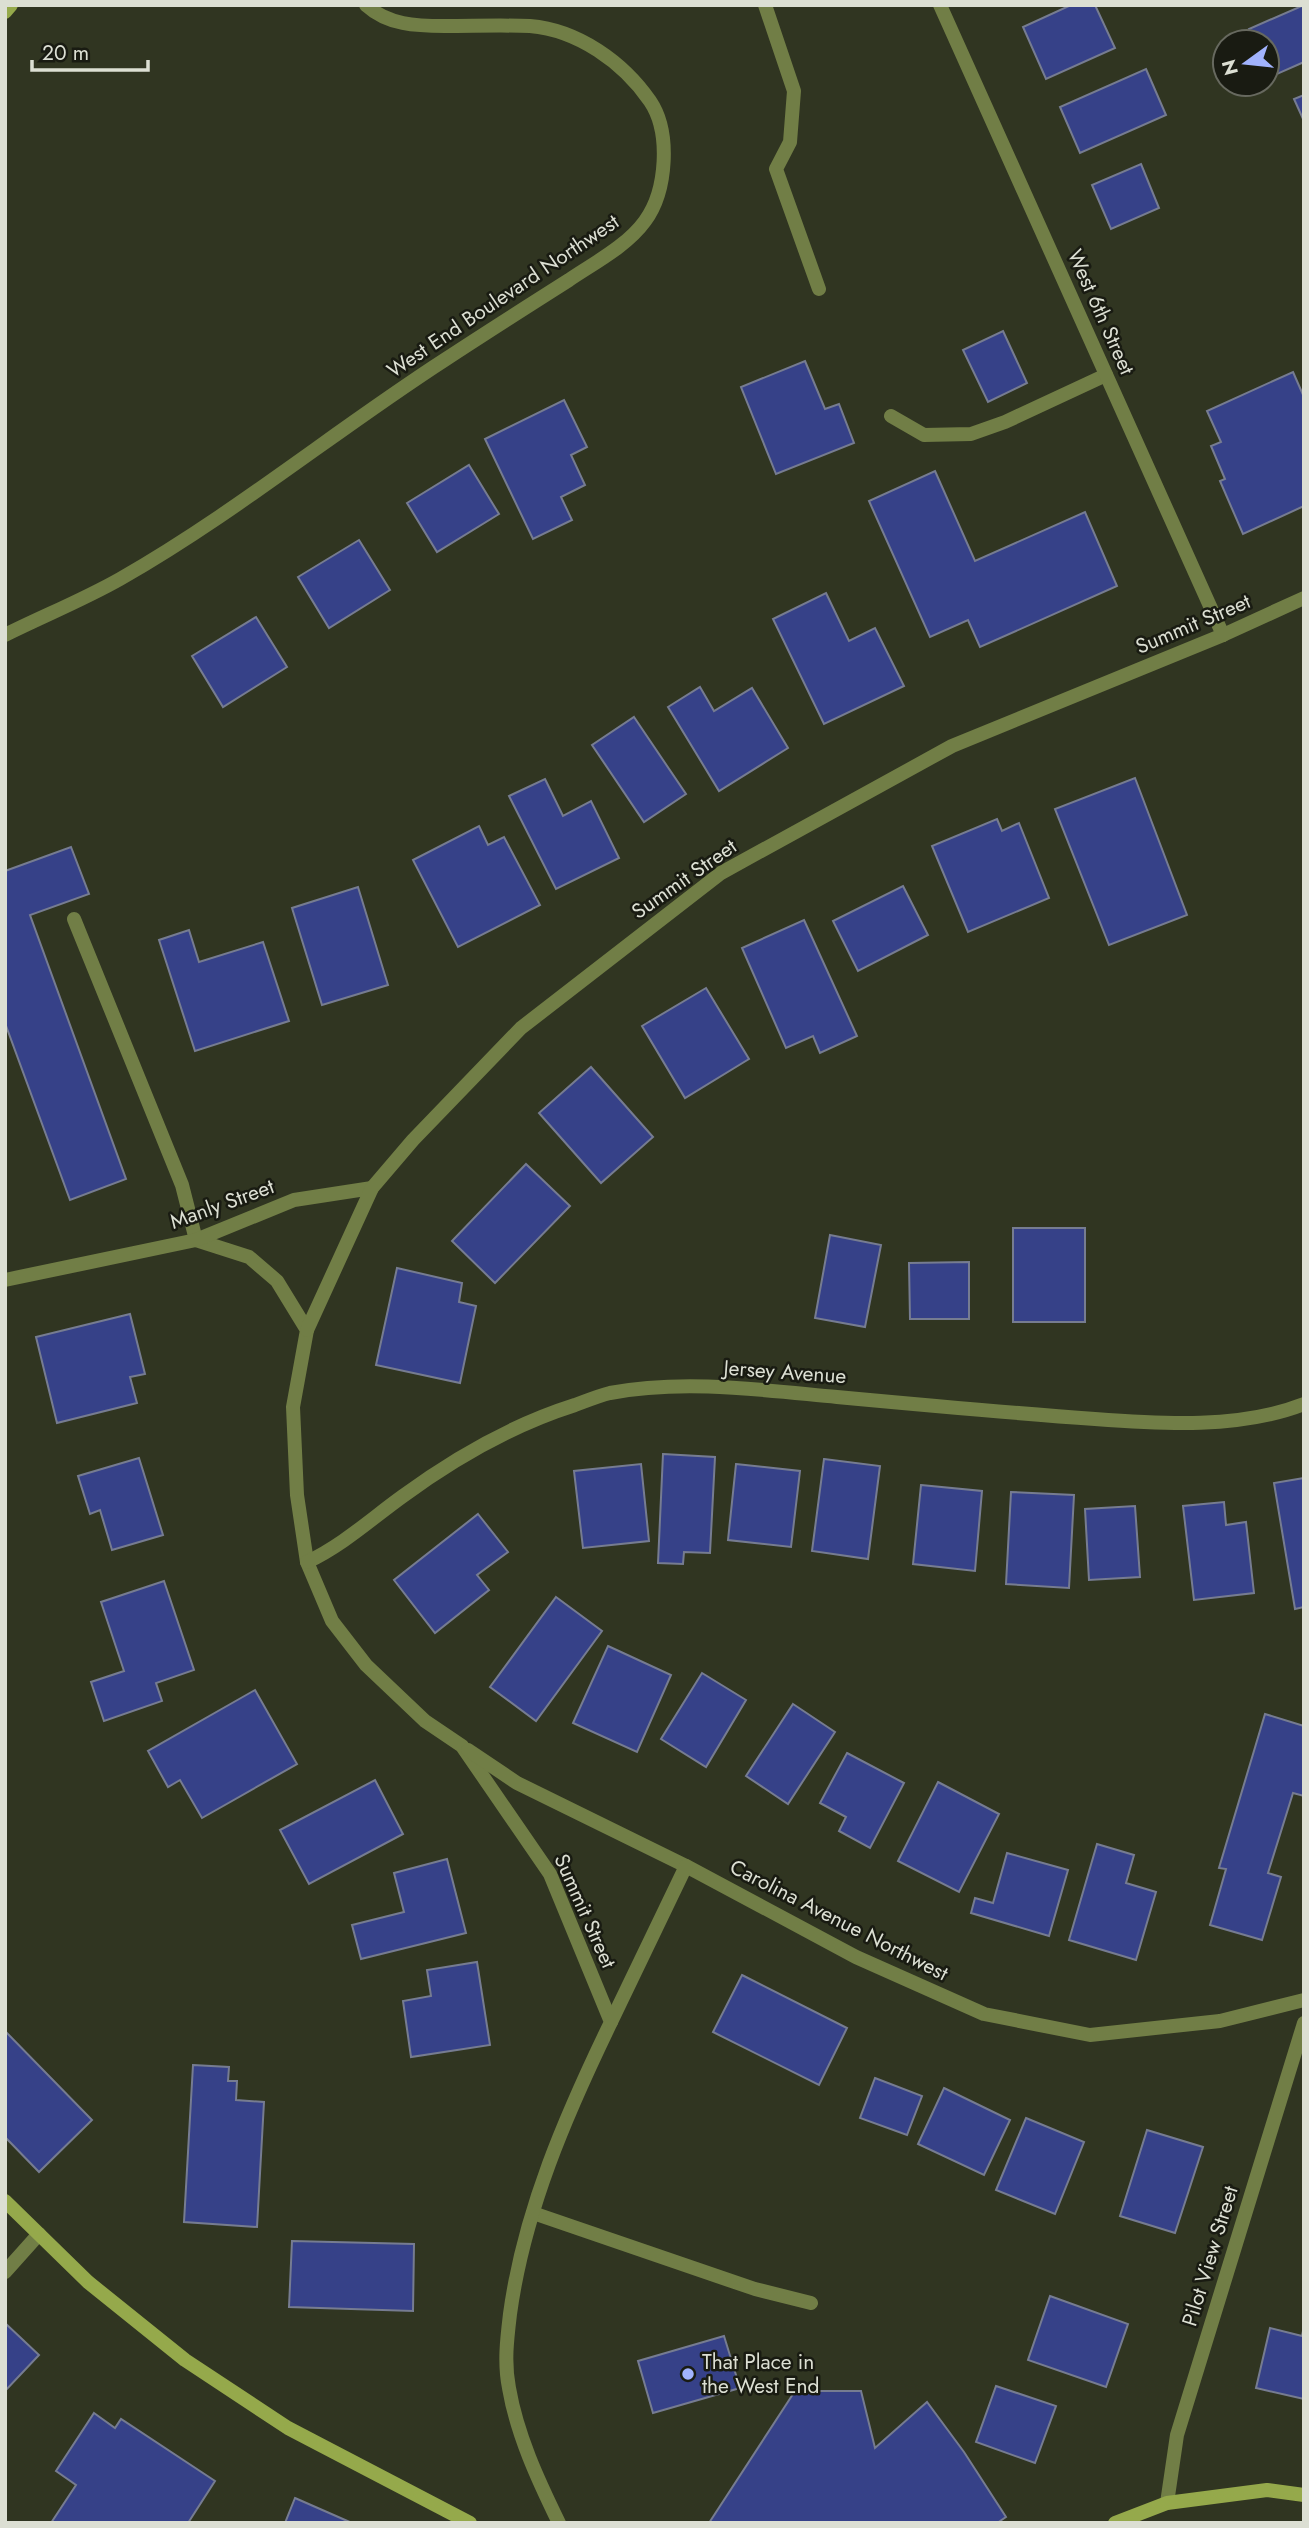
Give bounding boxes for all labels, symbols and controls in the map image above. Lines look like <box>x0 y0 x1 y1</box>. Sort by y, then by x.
scale bar <box>32 28 147 72</box>
north arrow <box>1211 28 1281 98</box>
text: 20 m <box>42 38 89 68</box>
text: N <box>1215 56 1245 78</box>
street label: West End Boulevard Northwest <box>381 207 625 385</box>
street label: West 6th Street <box>1060 245 1142 379</box>
street label: Summit Street <box>1131 586 1255 662</box>
street label: Summit Street <box>625 832 743 926</box>
street label: Manly Street <box>166 1171 278 1237</box>
street label: Jersey Avenue <box>720 1353 848 1391</box>
street label: Summit Street <box>546 1849 624 1973</box>
street label: Carolina Avenue Northwest <box>725 1852 953 1988</box>
street label: Pilot View Street <box>1174 2182 1246 2330</box>
place label: That Place in the West End <box>702 2347 819 2401</box>
marker: That Place in the West End <box>680 2366 696 2382</box>

